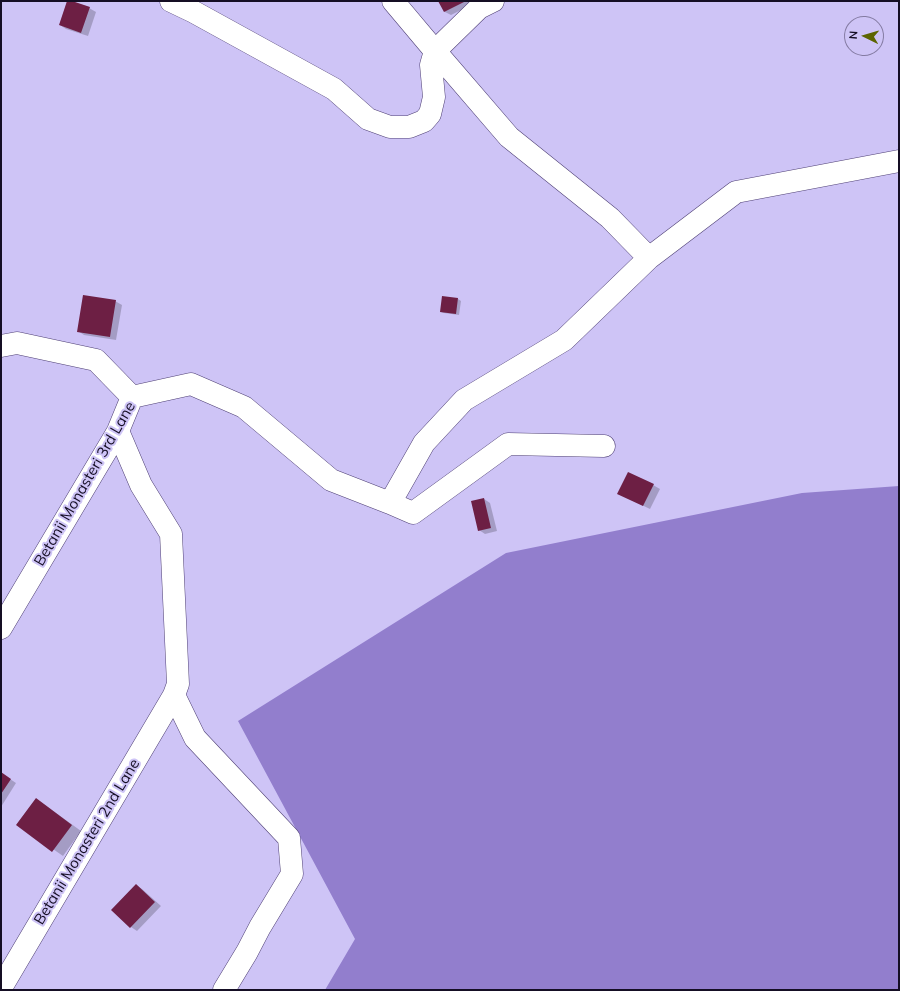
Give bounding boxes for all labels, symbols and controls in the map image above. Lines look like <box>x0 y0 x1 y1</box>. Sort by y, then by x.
north arrow <box>844 16 884 56</box>
text: N <box>846 30 860 40</box>
street label: Betanii Monasteri 3rd Lane <box>31 399 139 569</box>
street label: Betanii Monasteri 2nd Lane <box>30 756 144 928</box>

